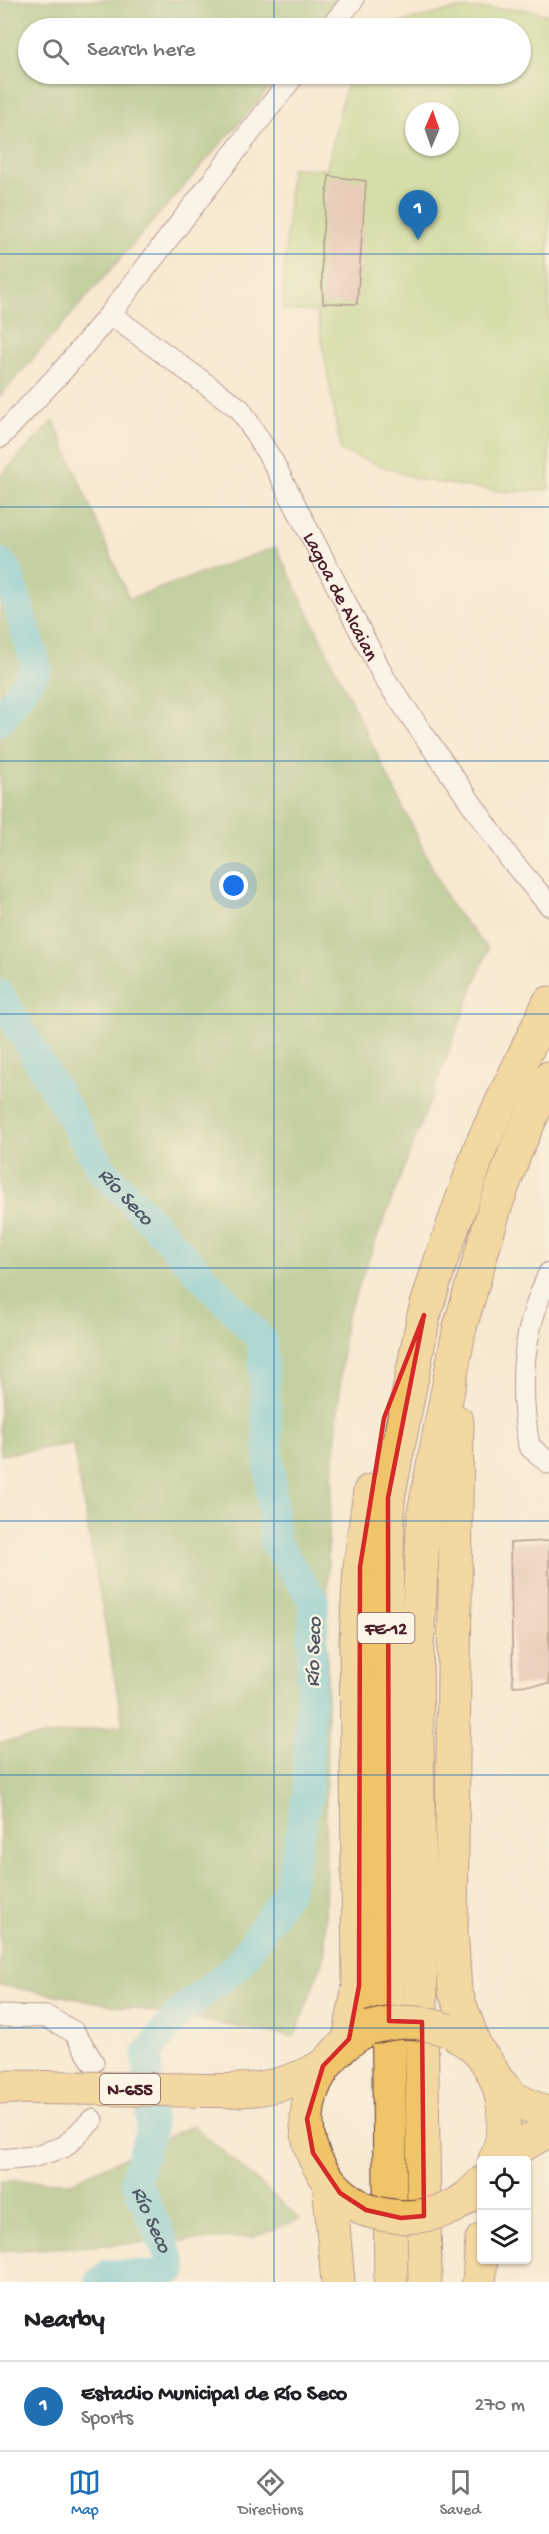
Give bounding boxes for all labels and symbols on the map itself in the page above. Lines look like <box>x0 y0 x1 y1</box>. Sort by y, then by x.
north arrow <box>405 102 459 156</box>
pin: 1 <box>398 190 438 240</box>
street label: Lagoa de Alcaian <box>296 529 382 666</box>
your location <box>219 871 248 900</box>
water label: Río Seco <box>91 1164 158 1233</box>
road number: FE-12 <box>358 1613 414 1643</box>
water label: Río Seco <box>302 1616 329 1688</box>
road number: N-655 <box>100 2074 160 2104</box>
water label: Río Seco <box>124 2183 176 2258</box>

